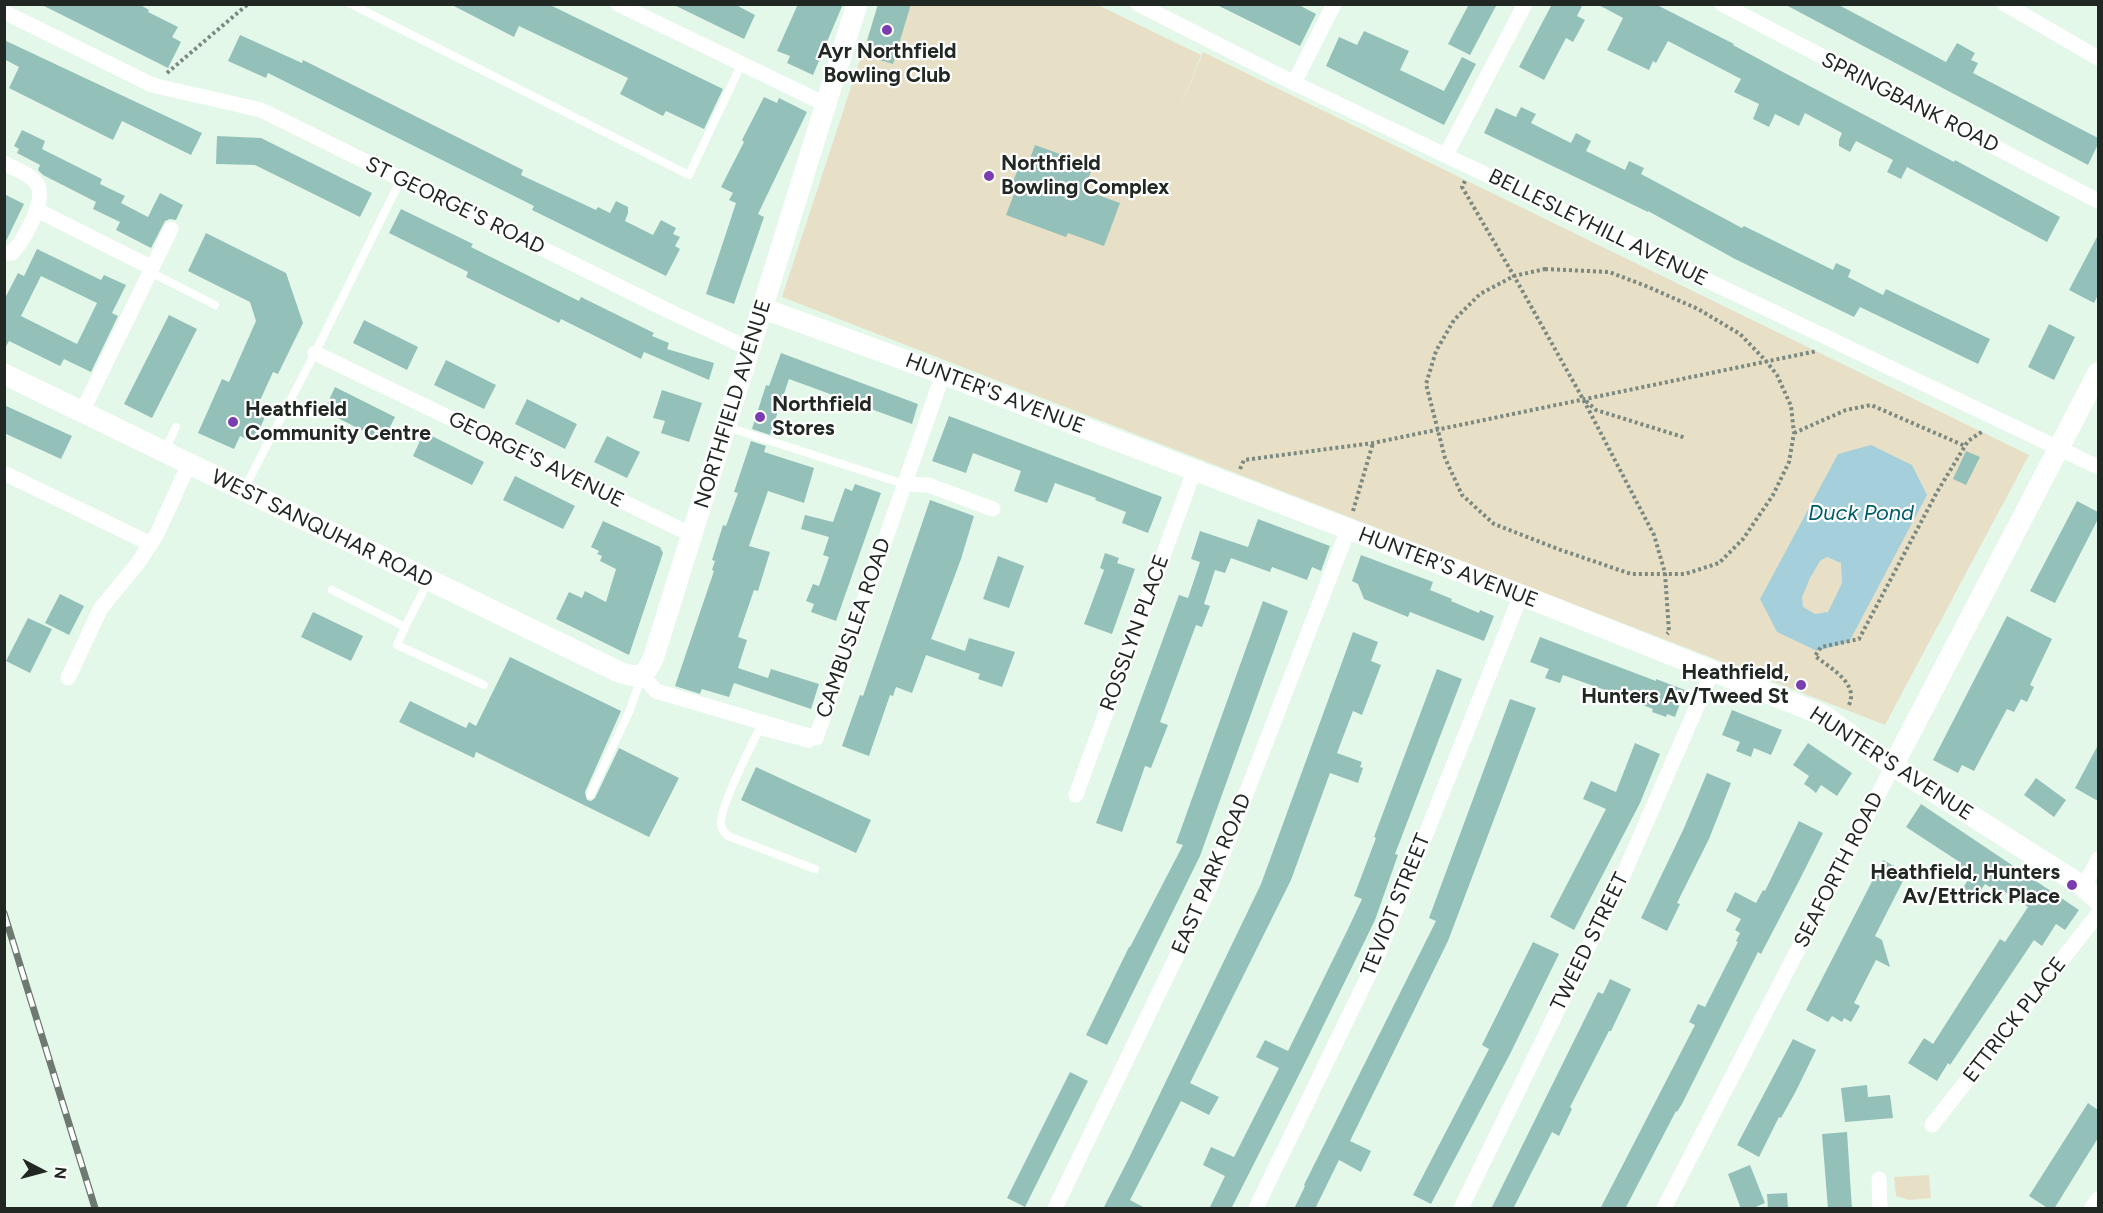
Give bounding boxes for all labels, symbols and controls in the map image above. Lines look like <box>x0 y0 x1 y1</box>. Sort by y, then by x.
marker: Ayr Northfield Bowling Club <box>880 23 894 37</box>
place label: Ayr Northfield Bowling Club <box>817 39 957 89</box>
street label: SPRINGBANK ROAD <box>1817 47 2003 159</box>
place label: Northfield Bowling Complex <box>1001 151 1169 201</box>
street label: ST GEORGE'S ROAD <box>361 152 549 260</box>
street label: BELLESLEYHILL AVENUE <box>1484 164 1712 292</box>
marker: Northfield Bowling Complex <box>982 169 996 183</box>
street label: NORTHFIELD AVENUE <box>689 297 777 511</box>
street label: HUNTER'S AVENUE <box>902 348 1088 440</box>
place label: Northfield Stores <box>772 392 872 442</box>
place label: Heathfield Community Centre <box>245 397 431 447</box>
street label: GEORGE'S AVENUE <box>444 407 628 513</box>
marker: Northfield Stores <box>753 410 767 424</box>
marker: Heathfield Community Centre <box>226 415 240 429</box>
street label: WEST SANQUHAR ROAD <box>207 464 437 594</box>
water label: Duck Pond <box>1808 501 1914 527</box>
street label: HUNTER'S AVENUE <box>1355 522 1541 614</box>
street label: CAMBUSLEA ROAD <box>811 535 897 721</box>
street label: ROSSLYN PLACE <box>1095 551 1175 715</box>
place label: Heathfield, Hunters Av/Tweed St <box>1581 660 1789 710</box>
marker: Heathfield, Hunters Av/Tweed St <box>1794 678 1808 692</box>
street label: HUNTER'S AVENUE <box>1804 702 1978 826</box>
street label: SEAFORTH ROAD <box>1789 788 1889 952</box>
street label: EAST PARK ROAD <box>1167 790 1257 958</box>
street label: TEVIOT STREET <box>1356 830 1436 980</box>
place label: Heathfield, Hunters Av/Ettrick Place <box>1870 860 2060 910</box>
street label: TWEED STREET <box>1546 869 1634 1015</box>
marker: Heathfield, Hunters Av/Ettrick Place <box>2065 878 2079 892</box>
street label: ETTRICK PLACE <box>1958 952 2072 1088</box>
north arrow <box>12 1141 72 1201</box>
text: N <box>50 1166 70 1180</box>

